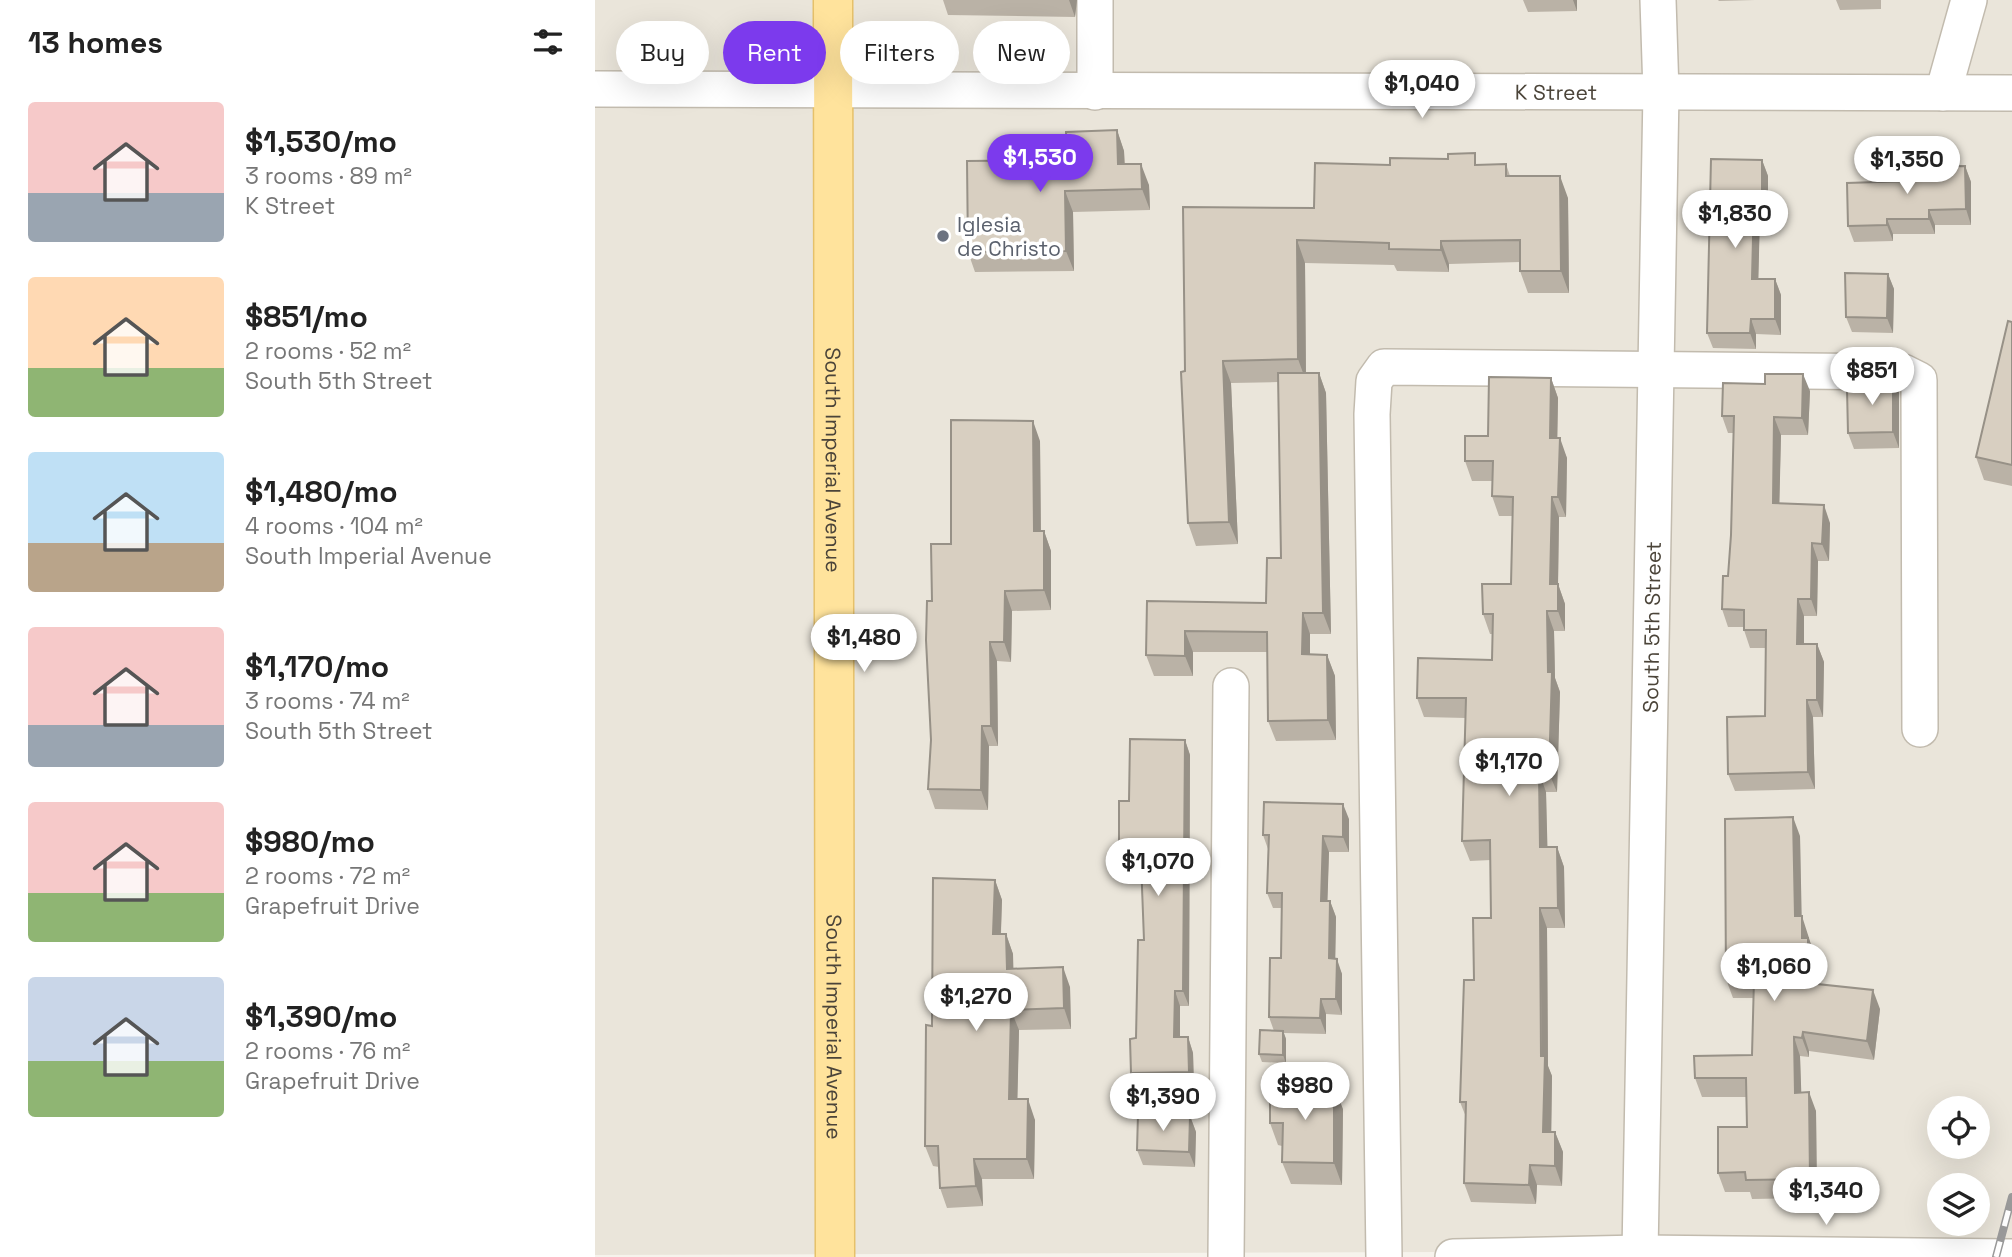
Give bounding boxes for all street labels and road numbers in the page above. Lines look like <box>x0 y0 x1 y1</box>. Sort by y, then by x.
street label: K Street <box>1515 78 1597 105</box>
street label: South Imperial Avenue <box>820 347 847 573</box>
street label: South 5th Street <box>1636 541 1666 713</box>
street label: South Imperial Avenue <box>821 914 848 1140</box>

